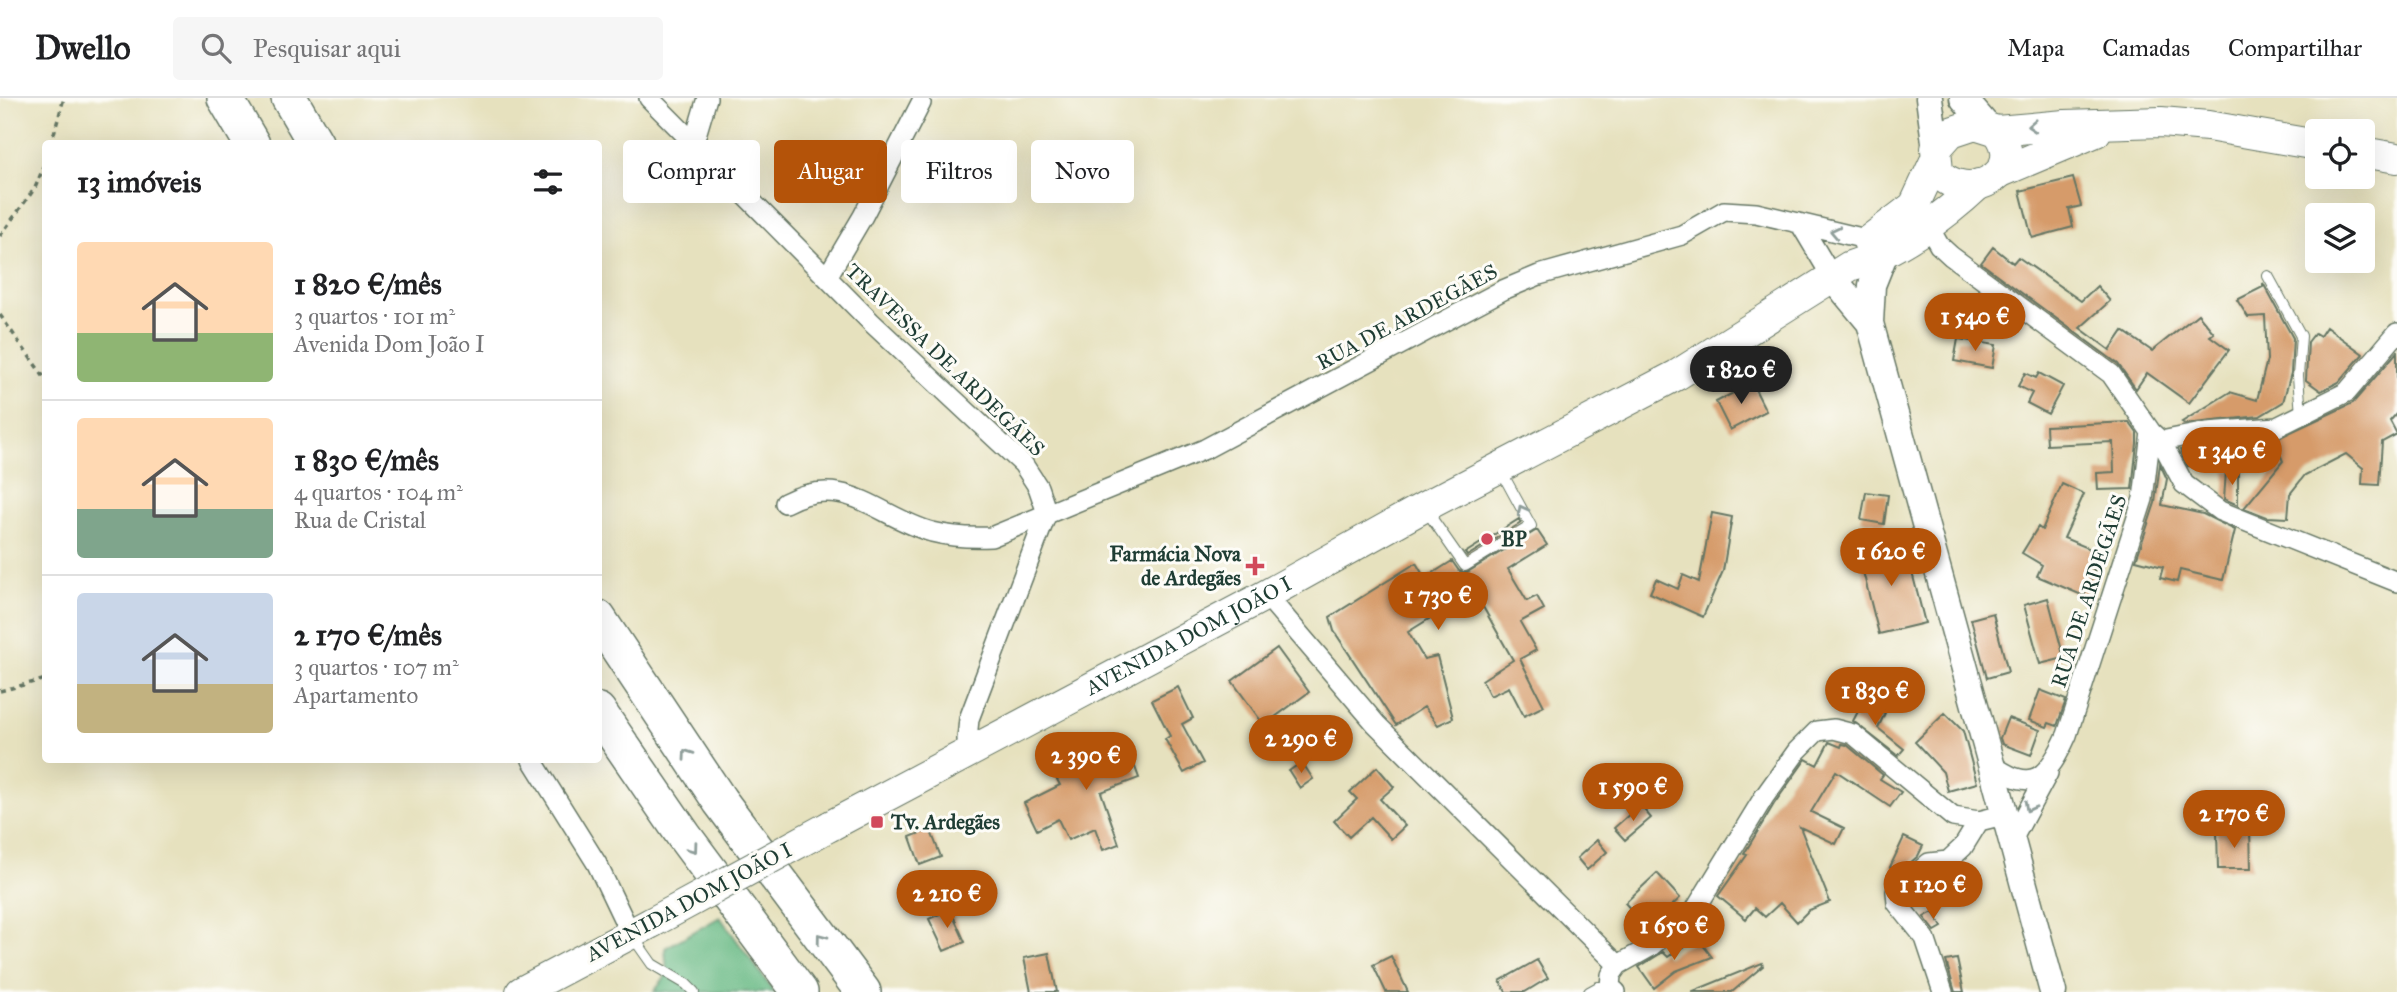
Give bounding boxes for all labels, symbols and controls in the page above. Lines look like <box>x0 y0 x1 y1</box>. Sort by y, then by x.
search box <box>173 17 663 80</box>
text: Dwello <box>35 28 131 68</box>
icon: search <box>197 29 235 67</box>
text: Pesquisar aqui <box>253 32 401 64</box>
text: Mapa <box>2007 33 2064 63</box>
text: Camadas <box>2102 33 2190 63</box>
text: Compartilhar <box>2228 33 2362 63</box>
one-way arrow <box>2026 119 2037 134</box>
map controls <box>2305 119 2375 273</box>
button: locate <box>2305 119 2375 189</box>
chip: Comprar <box>623 140 760 203</box>
chip: Alugar <box>774 140 887 203</box>
chip: Filtros <box>901 140 1017 203</box>
chip: Novo <box>1031 140 1134 203</box>
icon: filters <box>529 163 567 201</box>
text: 13 imóveis <box>77 164 201 200</box>
button: layers <box>2305 203 2375 273</box>
one-way arrow <box>1829 226 1841 241</box>
street label: TRAVESSA DE ARDEGÃES <box>840 258 1050 462</box>
street label: RUA DE ARDEGÃES <box>1312 258 1502 376</box>
text: 1 820 €/mês <box>294 266 442 302</box>
icon: home <box>133 270 217 354</box>
pin: 1 540 € <box>1910 294 2040 353</box>
text: 3 quartos · 101 m² <box>294 302 455 330</box>
text: 1 540 € <box>1940 302 2010 330</box>
text: Avenida Dom João I <box>294 330 485 358</box>
pin: 1 820 € <box>1676 346 1806 406</box>
text: 1 820 € <box>1706 355 1776 383</box>
pin: 1 340 € <box>2167 428 2297 487</box>
text: 1 340 € <box>2198 436 2266 464</box>
text: 1 830 €/mês <box>294 442 439 478</box>
icon: home <box>133 446 217 530</box>
text: 4 quartos · 104 m² <box>294 478 463 506</box>
street label: RUA DE ARDEGÃES <box>2046 491 2132 691</box>
one-way arrow <box>1517 505 1530 517</box>
text: Rua de Cristal <box>294 506 426 534</box>
place label: BP <box>1501 526 1527 552</box>
pin: 1 620 € <box>1826 528 1956 588</box>
marker: BP <box>1479 531 1495 547</box>
text: 1 620 € <box>1856 537 1926 565</box>
place label: Farmácia Nova de Ardegães <box>1110 541 1242 591</box>
marker: Farmácia Nova de Ardegães <box>1247 558 1263 574</box>
street label: AVENIDA DOM JOÃO I <box>1080 570 1296 702</box>
pin: 1 730 € <box>1373 573 1503 632</box>
text: 1 730 € <box>1404 581 1472 609</box>
text: 2 170 €/mês <box>294 617 442 653</box>
icon: home <box>133 621 217 705</box>
text: 3 quartos · 107 m² <box>294 653 459 681</box>
pin: 1 830 € <box>1810 668 1940 727</box>
text: 1 830 € <box>1841 676 1909 704</box>
text: Apartamento <box>294 681 418 709</box>
pin: 2 290 € <box>1236 716 1366 775</box>
text: 2 290 € <box>1265 724 1337 752</box>
pin: 2 390 € <box>1021 732 1151 792</box>
text: 2 390 € <box>1051 741 1121 769</box>
one-way arrow <box>683 749 695 762</box>
pin: 1 590 € <box>1568 764 1698 823</box>
text: 1 590 € <box>1598 772 1668 800</box>
pin: 2 170 € <box>2169 790 2299 850</box>
text: 2 170 € <box>2199 799 2269 827</box>
one-way arrow <box>2024 800 2038 812</box>
place label: Tv. Ardegães <box>890 809 1000 835</box>
marker: Tv. Ardegães <box>869 814 885 830</box>
street label: AVENIDA DOM JOÃO I <box>581 837 796 968</box>
one-way arrow <box>685 840 697 853</box>
pin: 1 120 € <box>1868 862 1998 921</box>
pin: 2 210 € <box>882 870 1012 930</box>
text: 1 120 € <box>1900 870 1966 898</box>
text: 2 210 € <box>913 879 981 907</box>
pin: 1 650 € <box>1609 902 1739 962</box>
text: 1 650 € <box>1640 911 1708 939</box>
one-way arrow <box>816 934 829 946</box>

